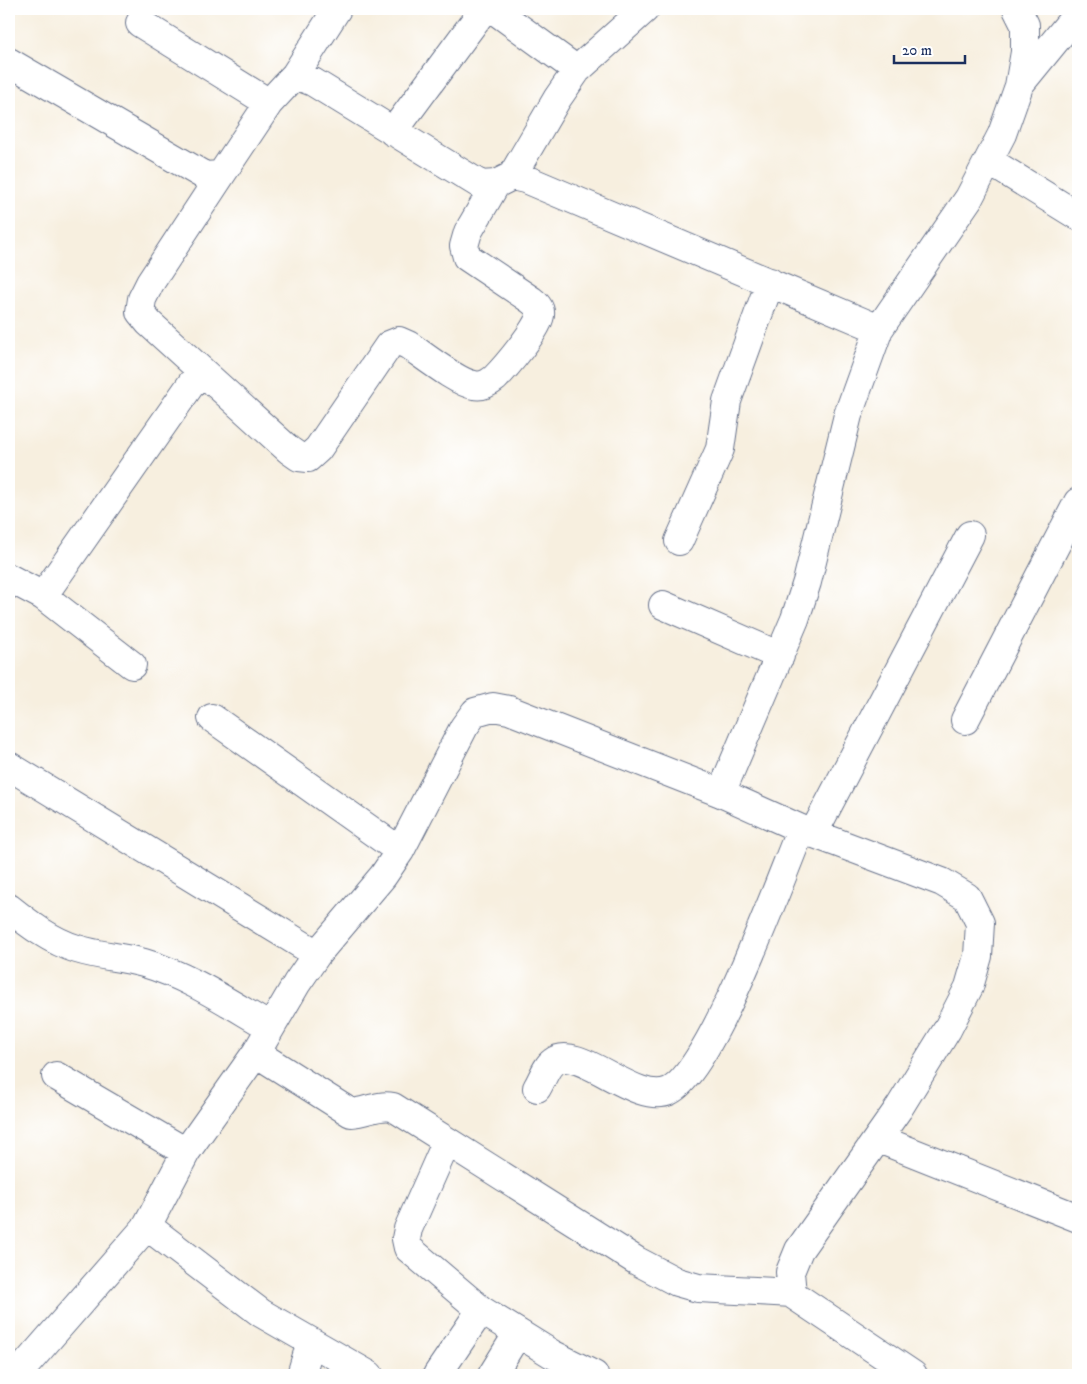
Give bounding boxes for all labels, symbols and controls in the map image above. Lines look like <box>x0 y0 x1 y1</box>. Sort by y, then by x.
scale bar <box>894 32 966 64</box>
text: 20 m <box>902 41 932 60</box>

